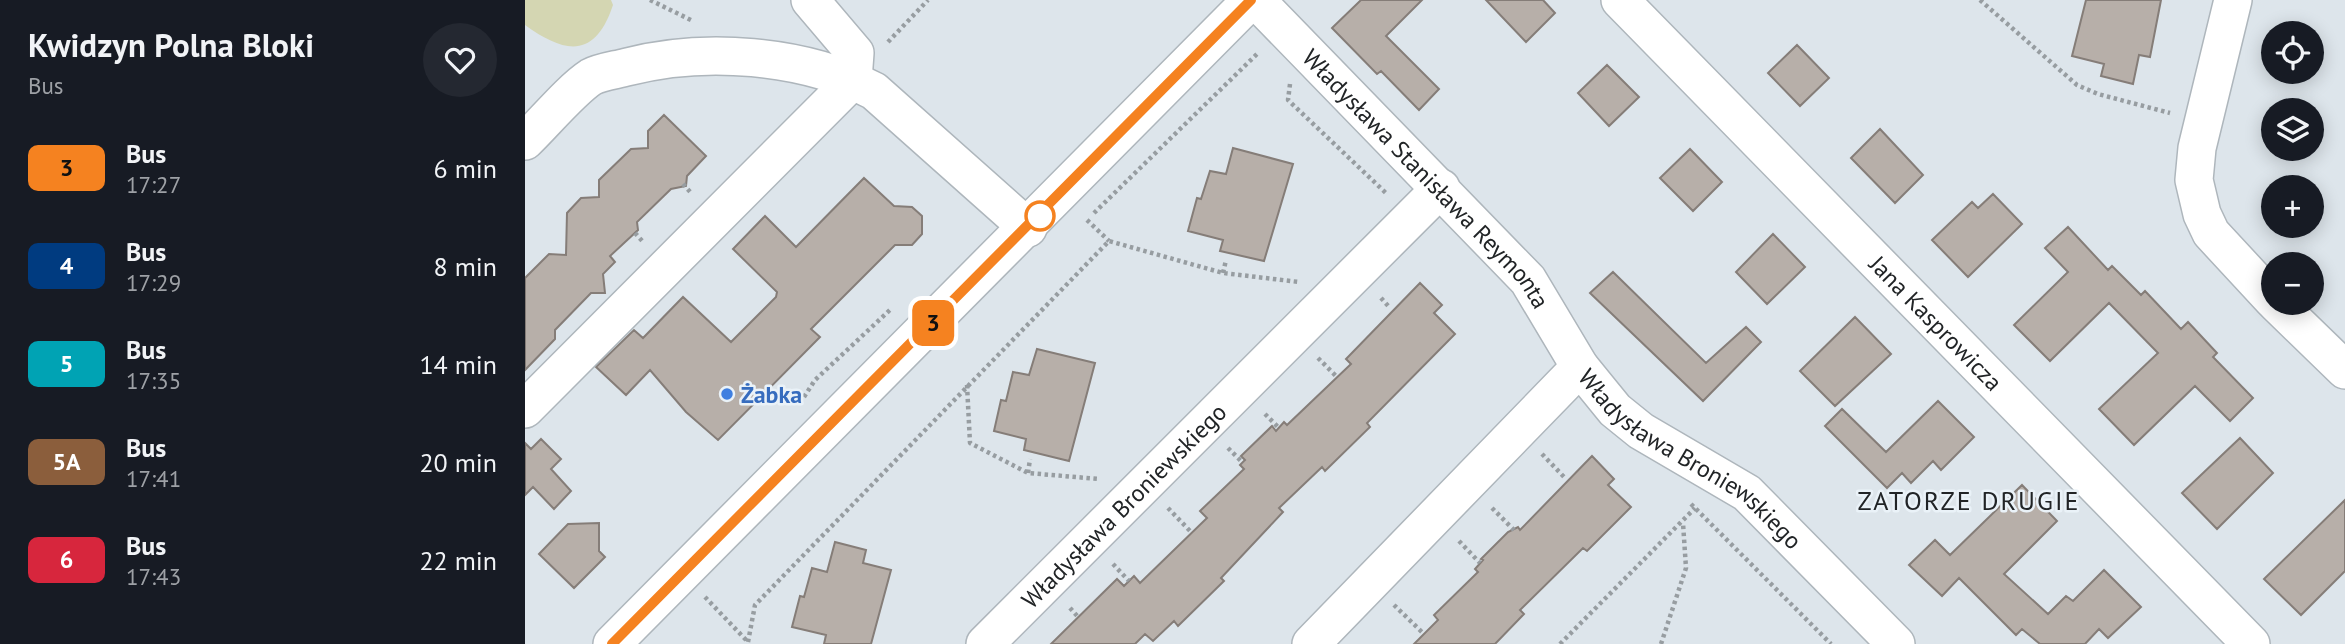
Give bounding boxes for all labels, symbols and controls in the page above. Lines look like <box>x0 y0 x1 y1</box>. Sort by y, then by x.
map controls <box>2261 21 2324 315</box>
button: locate <box>2261 21 2324 84</box>
text: Kwidzyn Polna Bloki <box>28 23 314 66</box>
button: heart <box>423 23 497 97</box>
street label: Władysława Stanisława Reymonta <box>1296 42 1557 314</box>
text: Bus <box>28 71 64 100</box>
button: layers <box>2261 98 2324 161</box>
text: Bus <box>126 137 166 170</box>
text: 3 <box>60 152 73 183</box>
text: 6 min <box>434 152 497 185</box>
text: 17:27 <box>126 170 181 199</box>
button: + <box>2261 175 2324 238</box>
unlabelled marker <box>1025 201 1055 231</box>
text: Bus <box>126 235 166 268</box>
street label: Jana Kasprowicza <box>1863 248 2009 397</box>
text: 4 <box>60 250 73 281</box>
text: 8 min <box>434 250 497 283</box>
button: − <box>2261 252 2324 315</box>
text: 17:29 <box>126 268 181 297</box>
line badge: 3 <box>910 300 956 346</box>
text: 3 <box>926 307 940 338</box>
text: Bus <box>126 333 166 366</box>
text: 5 <box>60 348 73 379</box>
text: 14 min <box>419 348 497 381</box>
street label: Władysława Broniewskiego <box>1572 362 1809 556</box>
text: 17:35 <box>126 366 181 395</box>
place label: Żabka <box>741 379 802 410</box>
marker: Żabka <box>719 386 735 402</box>
street label: Władysława Broniewskiego <box>1014 396 1233 615</box>
text: Bus <box>126 431 166 464</box>
text: 5A <box>52 446 81 477</box>
text: 20 min <box>419 446 497 479</box>
text: 17:41 <box>126 464 181 493</box>
district label: ZATORZE DRUGIE <box>1858 484 2080 517</box>
text: Bus <box>126 529 166 562</box>
text: 6 <box>60 544 73 575</box>
text: 22 min <box>419 544 497 577</box>
text: 17:43 <box>126 562 181 591</box>

